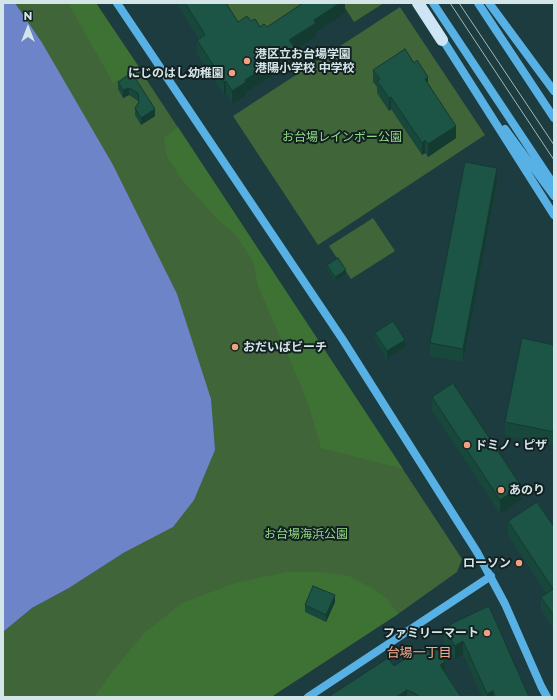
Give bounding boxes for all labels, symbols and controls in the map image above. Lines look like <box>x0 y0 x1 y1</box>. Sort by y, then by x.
north arrow <box>8 8 48 48</box>
text: N <box>24 9 32 23</box>
place label: 港区立お台場学園 港陽小学校 中学校 <box>255 47 354 75</box>
marker: 港区立お台場学園 港陽小学校 中学校 <box>242 56 252 66</box>
place label: にじのはし幼稚園 <box>128 66 224 80</box>
marker: にじのはし幼稚園 <box>227 68 237 78</box>
park label: お台場レインボー公園 <box>282 130 402 144</box>
place label: おだいばビーチ <box>243 340 327 354</box>
marker: おだいばビーチ <box>230 342 240 352</box>
place label: ドミノ・ピザ <box>475 438 547 452</box>
marker: ドミノ・ピザ <box>462 440 472 450</box>
place label: あのり <box>509 483 545 497</box>
marker: あのり <box>496 485 506 495</box>
park label: お台場海浜公園 <box>264 527 348 541</box>
place label: ローソン <box>463 556 511 570</box>
marker: ローソン <box>514 558 524 568</box>
place label: ファミリーマート <box>383 626 479 640</box>
marker: ファミリーマート <box>482 628 492 638</box>
district label: 台場一丁目 <box>387 645 451 661</box>

